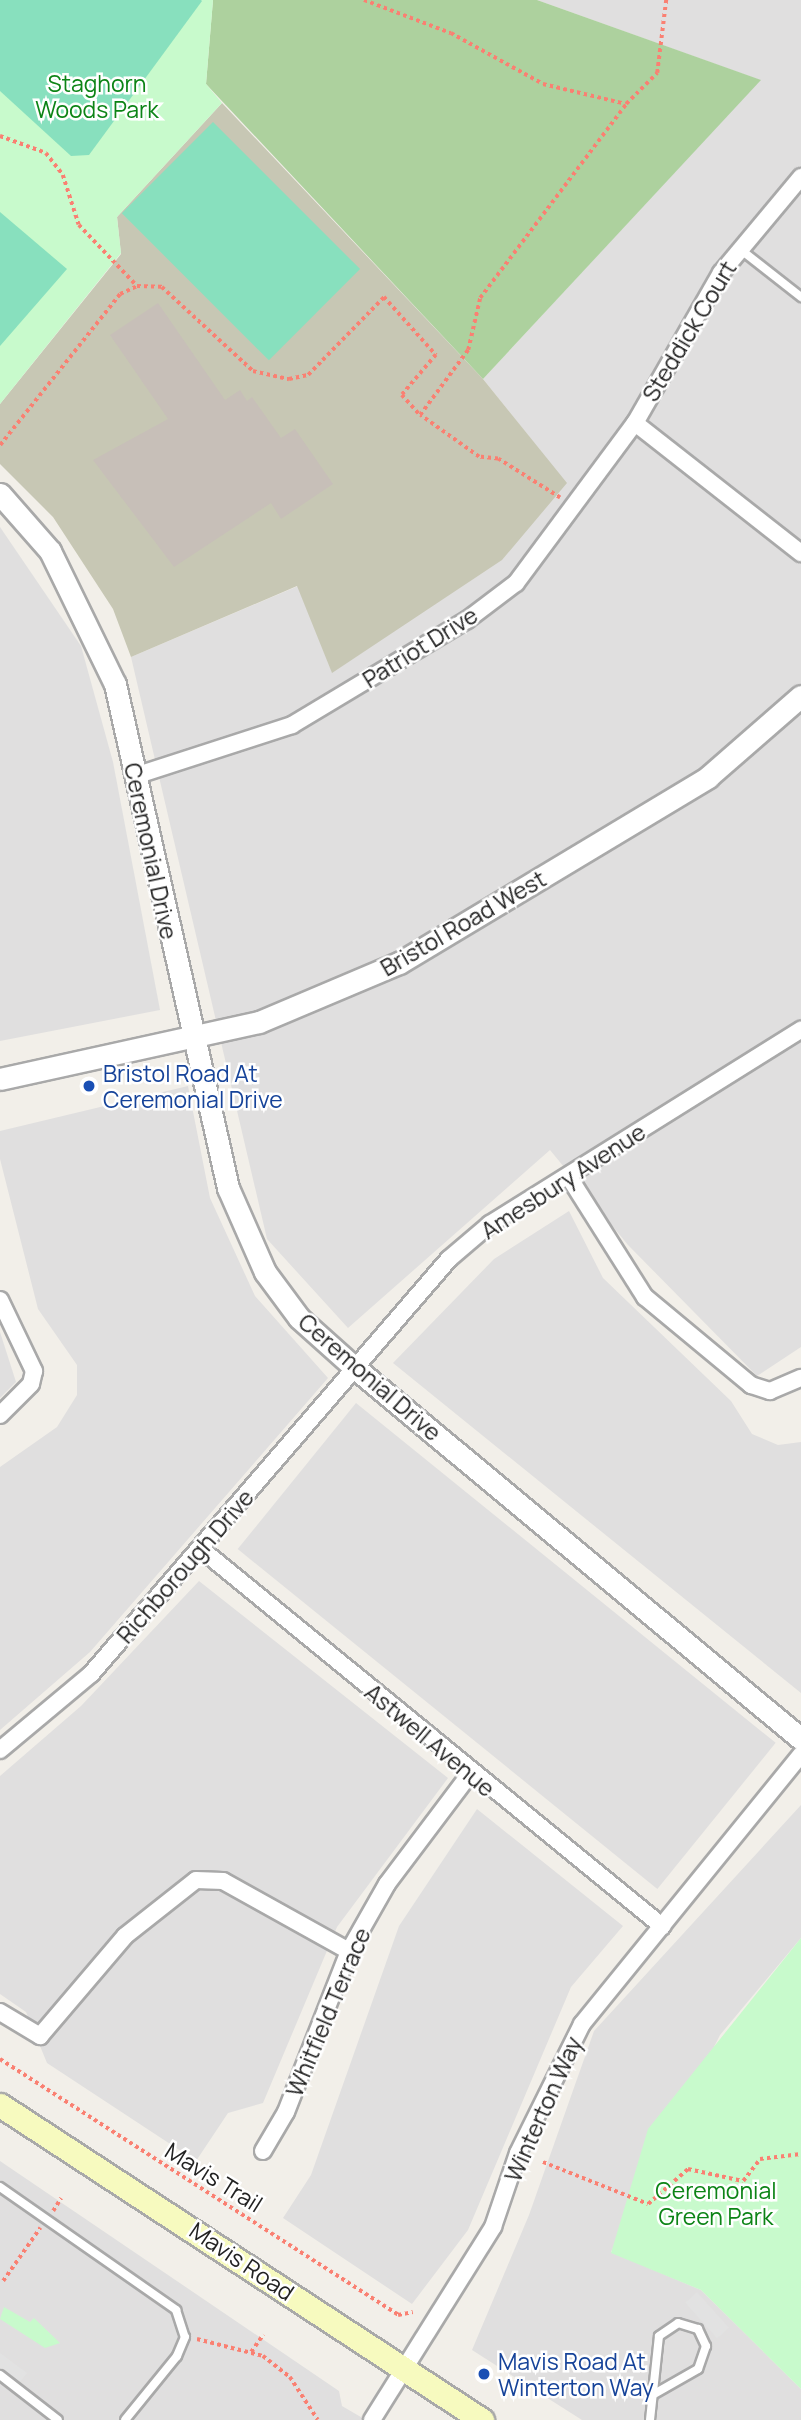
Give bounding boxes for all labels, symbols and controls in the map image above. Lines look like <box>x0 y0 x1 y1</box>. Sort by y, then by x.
park label: Staghorn Woods Park <box>35 69 159 123</box>
street label: Steddick Court <box>636 256 742 406</box>
street label: Patriot Drive <box>357 601 483 693</box>
street label: Ceremonial Drive <box>119 760 183 942</box>
street label: Bristol Road West <box>375 865 551 981</box>
place label: Bristol Road At Ceremonial Drive <box>103 1059 283 1113</box>
marker: Bristol Road At Ceremonial Drive <box>81 1078 97 1094</box>
street label: Amesbury Avenue <box>476 1118 650 1244</box>
street label: Ceremonial Drive <box>293 1308 447 1446</box>
street label: Richborough Drive <box>111 1484 259 1648</box>
street label: Astwell Avenue <box>360 1678 500 1802</box>
street label: Whitfield Terrace <box>280 1923 376 2101</box>
street label: Winterton Way <box>499 2032 587 2186</box>
street label: Mavis Trail <box>160 2136 268 2218</box>
park label: Ceremonial Green Park <box>655 2176 777 2230</box>
street label: Mavis Road <box>185 2216 299 2306</box>
place label: Mavis Road At Winterton Way <box>498 2347 654 2401</box>
marker: Mavis Road At Winterton Way <box>476 2366 492 2382</box>

